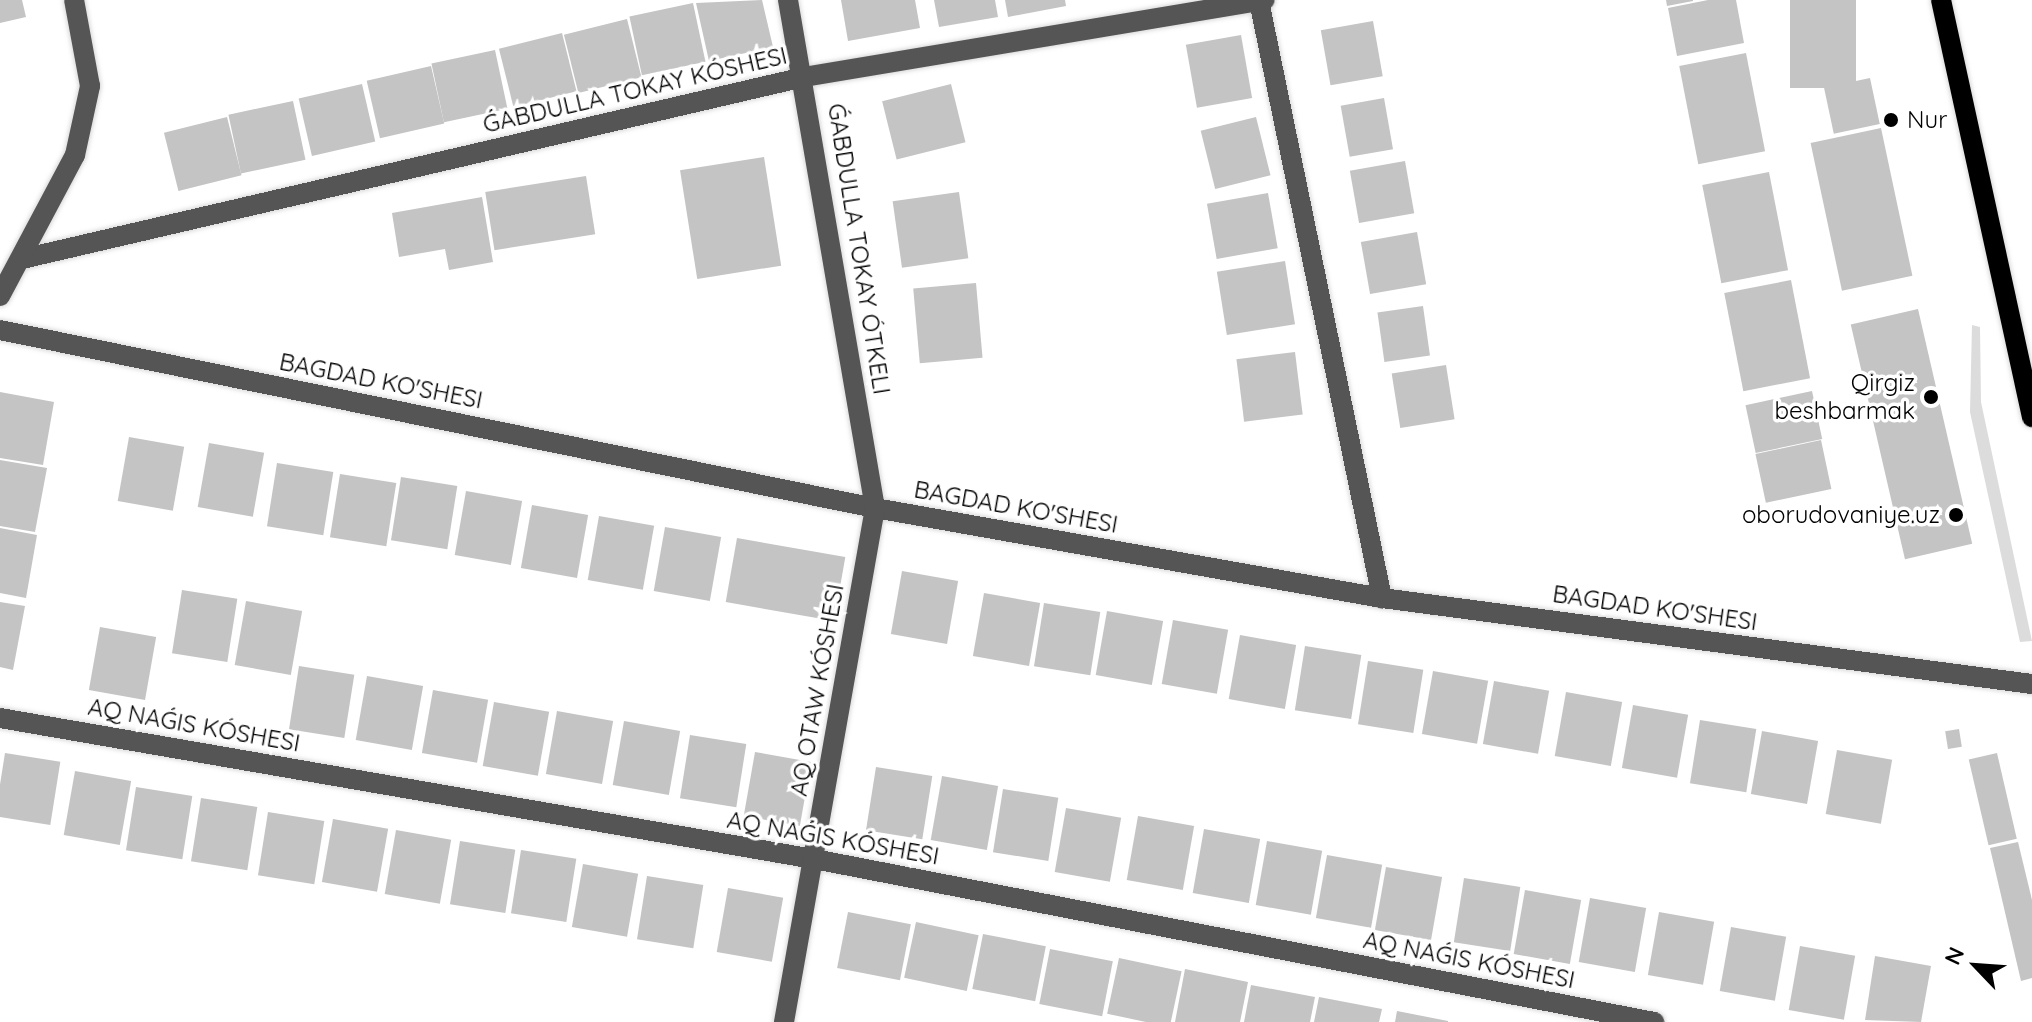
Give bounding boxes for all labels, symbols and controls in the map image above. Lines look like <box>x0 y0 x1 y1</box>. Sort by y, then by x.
street label: ǴABDULLA TOKAY KÓSHESI <box>480 41 790 139</box>
street label: ǴABDULLA TOKAY ÓTKELI <box>822 101 896 397</box>
place label: Nur <box>1907 106 1947 134</box>
marker: Nur <box>1882 111 1900 129</box>
street label: BAGDAD KO'SHESI <box>277 347 485 415</box>
place label: Qirgiz beshbarmak <box>1774 369 1915 425</box>
marker: Qirgiz beshbarmak <box>1922 388 1940 406</box>
street label: BAGDAD KO'SHESI <box>912 475 1120 539</box>
place label: oborudovaniye.uz <box>1742 501 1940 529</box>
marker: oborudovaniye.uz <box>1947 506 1965 524</box>
street label: BAGDAD KO'SHESI <box>1551 579 1759 637</box>
street label: AQ OTAW KÓSHESI <box>784 582 850 798</box>
street label: AQ NAǴIS KÓSHESI <box>86 692 302 758</box>
street label: AQ NAǴIS KÓSHESI <box>725 805 941 871</box>
street label: AQ NAǴIS KÓSHESI <box>1361 925 1577 995</box>
north arrow <box>1936 926 2016 1006</box>
text: N <box>1938 943 1970 969</box>

